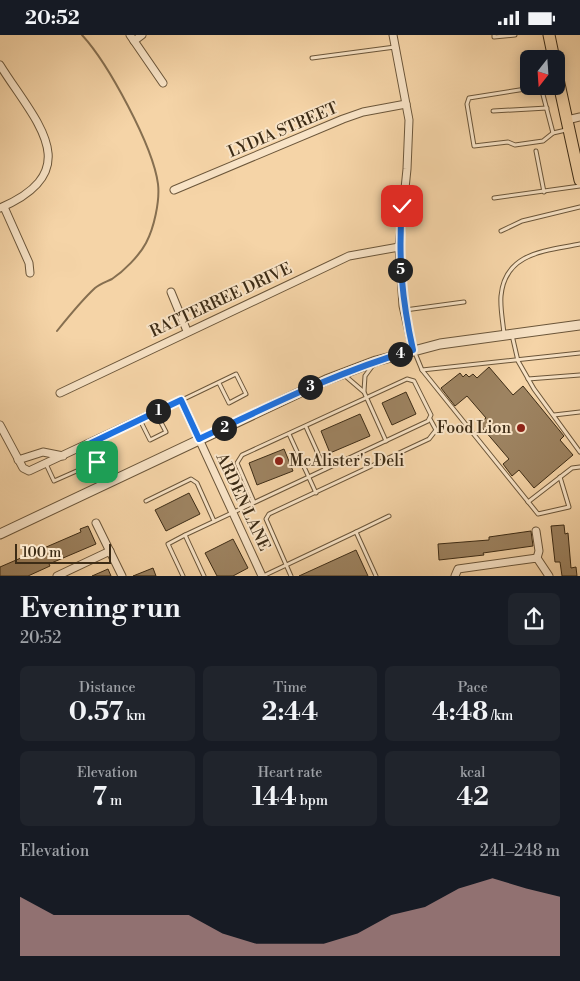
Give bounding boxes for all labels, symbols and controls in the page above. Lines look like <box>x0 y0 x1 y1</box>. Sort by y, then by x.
text: 20:52 <box>25 6 80 30</box>
north arrow <box>520 50 565 95</box>
map controls <box>520 50 565 95</box>
street label: LYDIA STREET <box>225 98 341 162</box>
pin <box>381 185 423 227</box>
icon: check <box>388 192 416 220</box>
pin: 5 <box>388 257 412 283</box>
street label: RATTERREE DRIVE <box>147 258 295 342</box>
text: 5 <box>396 261 405 279</box>
pin: 4 <box>388 341 412 367</box>
text: 4 <box>396 345 405 363</box>
pin: 3 <box>298 375 322 399</box>
text: 3 <box>306 378 315 396</box>
pin: 1 <box>146 399 170 423</box>
text: 1 <box>155 402 162 420</box>
pin: 2 <box>212 415 236 441</box>
place label: Food Lion <box>437 418 511 438</box>
text: 2 <box>220 419 229 437</box>
marker: Food Lion <box>515 422 527 434</box>
pin <box>76 441 118 483</box>
icon: arrive <box>83 448 111 476</box>
street label: ARDEN LANE <box>211 449 274 554</box>
place label: McAlister's Deli <box>289 451 404 471</box>
marker: McAlister's Deli <box>273 455 285 467</box>
scale bar <box>15 541 111 564</box>
text: 100 m <box>22 544 61 562</box>
text: Evening run <box>20 591 181 626</box>
button: share <box>508 593 560 645</box>
text: 20:52 <box>20 628 61 648</box>
text: Distance <box>79 679 136 697</box>
text: Time <box>273 679 307 697</box>
text: Pace <box>458 679 488 697</box>
text: 0.57 <box>69 697 123 728</box>
text: 2:44 <box>262 697 318 728</box>
text: 4:48 <box>432 697 488 728</box>
text: km <box>123 707 146 725</box>
text: /km <box>488 707 513 725</box>
text: Elevation <box>77 764 138 782</box>
text: Heart rate <box>258 764 322 782</box>
text: kcal <box>460 764 485 782</box>
text: 7 <box>92 782 107 813</box>
text: 144 <box>252 782 297 813</box>
text: 42 <box>456 782 489 813</box>
text: m <box>107 792 122 810</box>
text: bpm <box>297 792 328 810</box>
text: Elevation <box>20 841 89 861</box>
text: 241–248 m <box>480 841 560 861</box>

